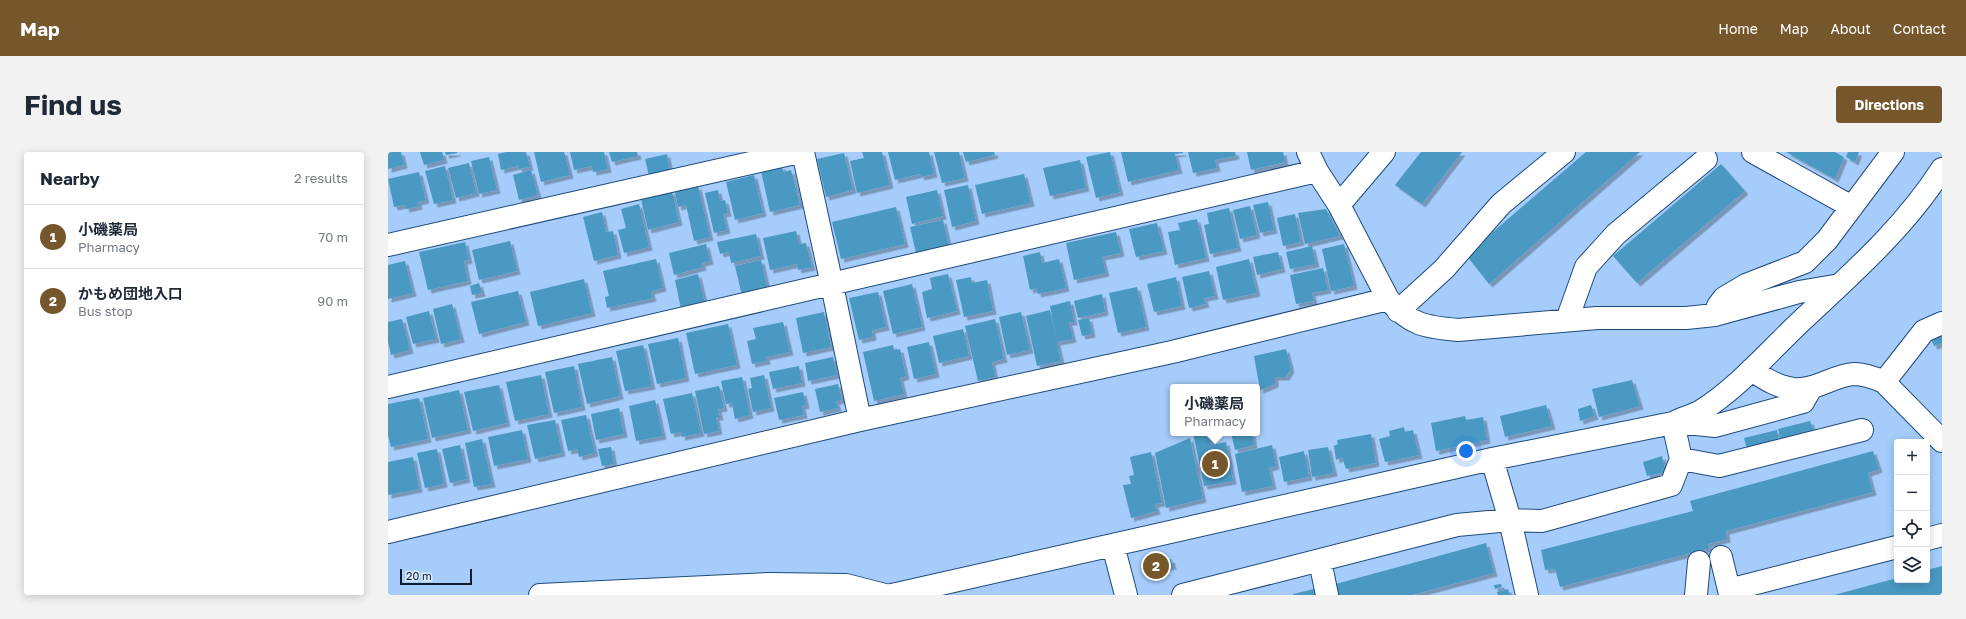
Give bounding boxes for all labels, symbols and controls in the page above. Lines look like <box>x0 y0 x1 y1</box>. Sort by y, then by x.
text: Map <box>20 17 60 40</box>
text: Home <box>1718 20 1758 37</box>
text: Map <box>1780 20 1808 37</box>
text: About <box>1830 20 1871 37</box>
text: Contact <box>1893 20 1946 37</box>
button: Directions <box>1836 86 1942 123</box>
text: Find us <box>24 88 122 121</box>
text: Nearby <box>40 168 100 189</box>
text: 2 results <box>294 170 348 186</box>
text: 小磯薬局 <box>78 220 138 238</box>
text: 1 <box>50 229 56 245</box>
text: 70 m <box>318 229 348 245</box>
text: Pharmacy <box>78 239 140 255</box>
text: かもめ団地入口 <box>78 284 183 302</box>
text: 2 <box>49 293 57 309</box>
text: 90 m <box>317 293 348 309</box>
text: Bus stop <box>78 303 133 319</box>
popup <box>1170 384 1260 436</box>
text: 小磯薬局 <box>1184 394 1244 412</box>
text: Pharmacy <box>1184 413 1246 429</box>
map controls <box>1894 439 1930 583</box>
button: + <box>1894 439 1930 475</box>
your location <box>1456 441 1476 461</box>
pin: 1 <box>1202 449 1228 479</box>
button: − <box>1894 475 1930 511</box>
button: locate <box>1894 511 1930 547</box>
button: layers <box>1894 547 1930 583</box>
pin: 2 <box>1143 551 1169 581</box>
scale bar <box>400 567 472 586</box>
text: 20 m <box>406 569 432 582</box>

